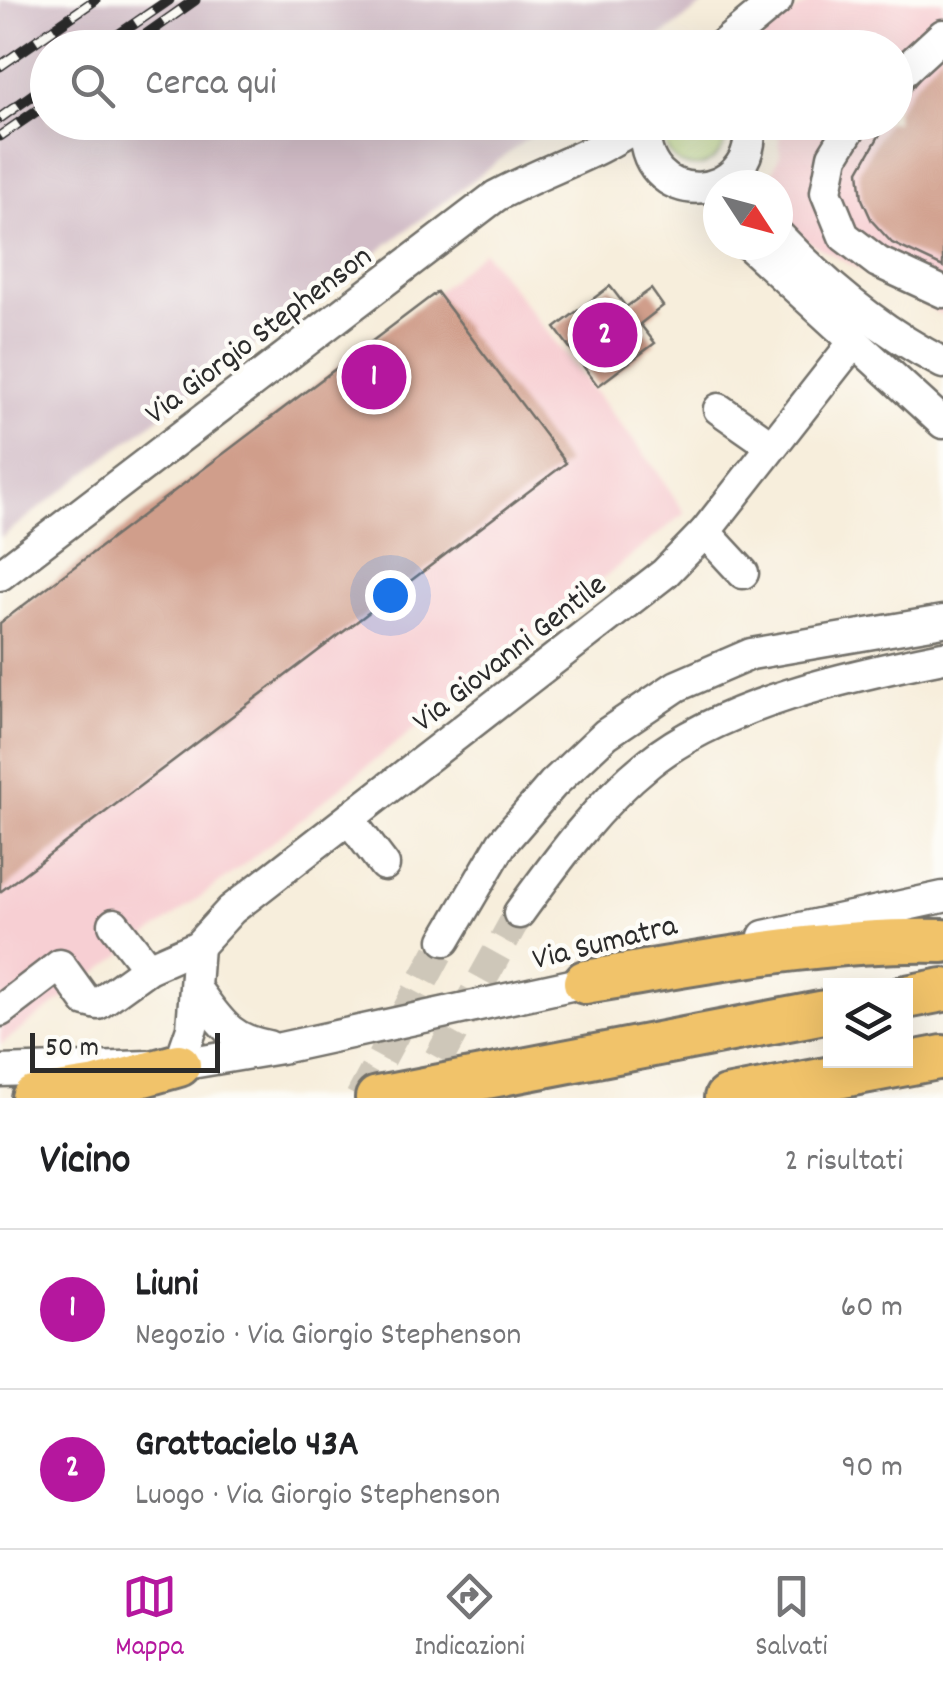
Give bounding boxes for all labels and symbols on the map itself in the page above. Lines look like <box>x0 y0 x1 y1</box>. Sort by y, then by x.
north arrow <box>703 170 793 260</box>
street label: Via Giorgio Stephenson <box>137 236 383 438</box>
pin: 2 <box>572 298 638 372</box>
pin: 1 <box>342 340 406 414</box>
street label: Via Giovanni Gentile <box>404 564 618 746</box>
your location <box>365 570 416 621</box>
street label: Via Sumatra <box>528 904 683 985</box>
scale bar <box>30 1028 220 1072</box>

